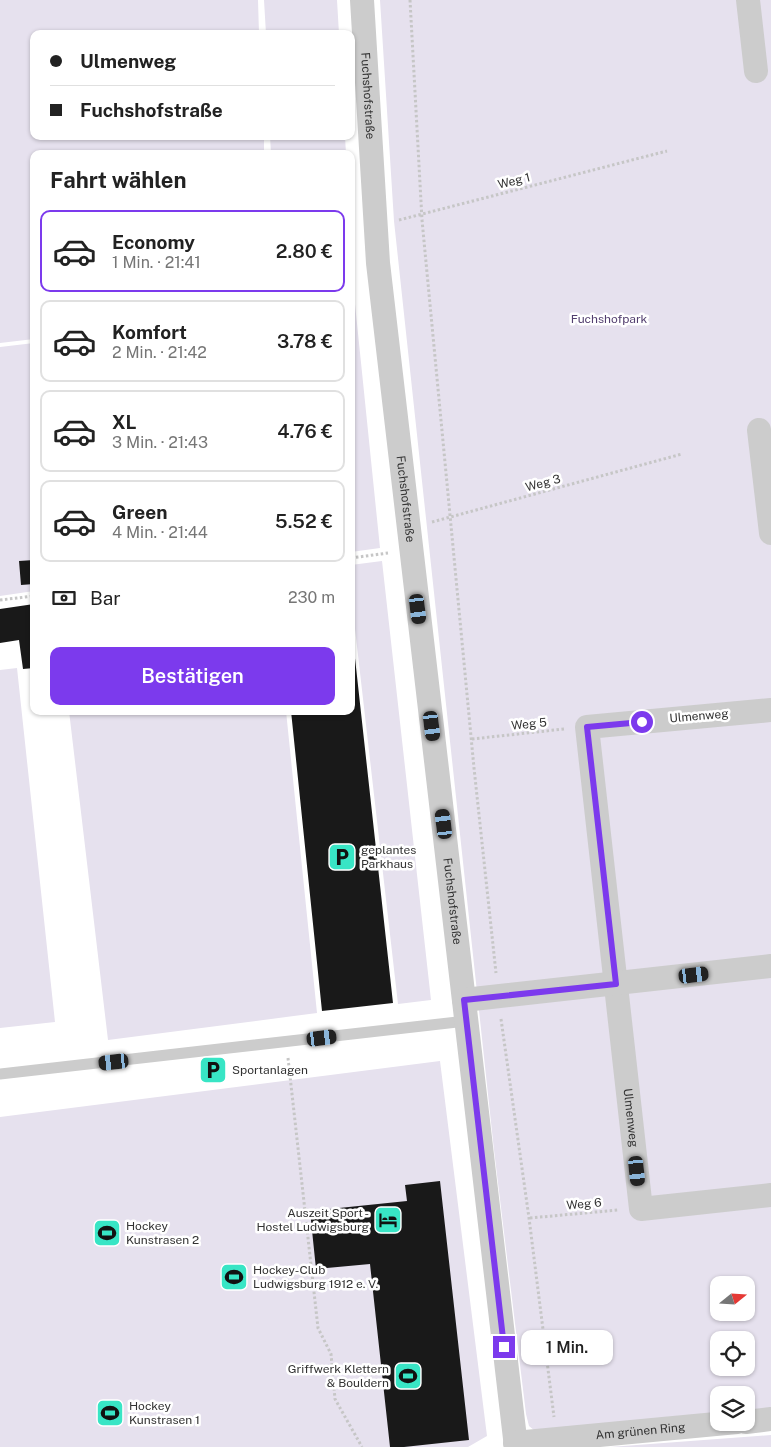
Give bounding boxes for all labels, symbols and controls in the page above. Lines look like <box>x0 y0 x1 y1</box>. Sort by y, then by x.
text: Ulmenweg <box>80 50 176 72</box>
street label: Fuchshofstraße <box>358 52 377 140</box>
text: Fuchshofstraße <box>80 99 223 121</box>
text: Fahrt wählen <box>50 167 187 193</box>
street label: Weg 1 <box>496 170 532 192</box>
icon: car <box>52 229 97 274</box>
text: Economy <box>112 231 195 253</box>
text: 2.80 € <box>276 240 333 262</box>
text: 1 Min. · 21:41 <box>112 253 201 272</box>
park label: Fuchshofpark <box>571 312 648 326</box>
icon: car <box>52 319 97 364</box>
text: Komfort <box>112 321 187 343</box>
text: 3.78 € <box>277 330 333 352</box>
text: 2 Min. · 21:42 <box>112 343 207 362</box>
icon: car <box>52 409 97 454</box>
text: XL <box>112 411 137 433</box>
text: 4.76 € <box>277 420 333 442</box>
text: 3 Min. · 21:43 <box>112 433 208 452</box>
street label: Fuchshofstraße <box>393 455 418 543</box>
street label: Weg 3 <box>524 472 562 494</box>
icon: car <box>52 499 97 544</box>
text: Green <box>112 501 167 523</box>
text: 5.52 € <box>275 510 333 532</box>
text: 4 Min. · 21:44 <box>112 523 208 542</box>
icon: cash <box>50 584 78 612</box>
text: Bar <box>90 587 121 609</box>
text: 230 m <box>288 588 335 607</box>
car <box>408 593 427 625</box>
button: Bestätigen <box>50 647 335 705</box>
street label: Ulmenweg <box>669 706 729 726</box>
car <box>422 710 441 742</box>
route start <box>631 711 653 733</box>
street label: Weg 5 <box>510 715 548 733</box>
car <box>434 808 453 840</box>
parking icon: geplantes Parkhaus <box>327 842 357 872</box>
place label: geplantes Parkhaus <box>361 843 416 871</box>
street label: Fuchshofstraße <box>440 857 464 945</box>
car <box>678 966 709 984</box>
car <box>306 1029 337 1047</box>
car <box>98 1053 129 1071</box>
parking icon: Sportanlagen <box>198 1055 228 1085</box>
place label: Sportanlagen <box>232 1063 308 1077</box>
street label: Ulmenweg <box>621 1087 641 1148</box>
car <box>627 1155 646 1187</box>
street label: Weg 6 <box>566 1195 602 1213</box>
hotel icon: Auszeit Sport - Hostel Ludwigsburg <box>373 1205 403 1235</box>
place label: Auszeit Sport - Hostel Ludwigsburg <box>256 1206 369 1234</box>
sports icon: Hockey Kunstrasen 2 <box>92 1218 122 1248</box>
place label: Hockey Kunstrasen 2 <box>126 1219 199 1247</box>
sports icon: Hockey-Club Ludwigsburg 1912 e. V. <box>219 1262 249 1292</box>
place label: Hockey-Club Ludwigsburg 1912 e. V. <box>253 1263 378 1291</box>
north arrow <box>710 1276 755 1321</box>
map controls <box>710 1276 755 1431</box>
callout: 1 Min. <box>522 1330 614 1364</box>
button: locate <box>710 1331 755 1376</box>
route end <box>493 1336 515 1358</box>
text: 1 Min. <box>546 1338 588 1357</box>
sports icon: Griffwerk Klettern & Bouldern <box>393 1361 423 1391</box>
place label: Griffwerk Klettern & Bouldern <box>288 1362 389 1390</box>
button: layers <box>710 1386 755 1431</box>
sports icon: Hockey Kunstrasen 1 <box>95 1398 125 1428</box>
place label: Hockey Kunstrasen 1 <box>129 1399 200 1427</box>
street label: Am grünen Ring <box>595 1420 686 1442</box>

